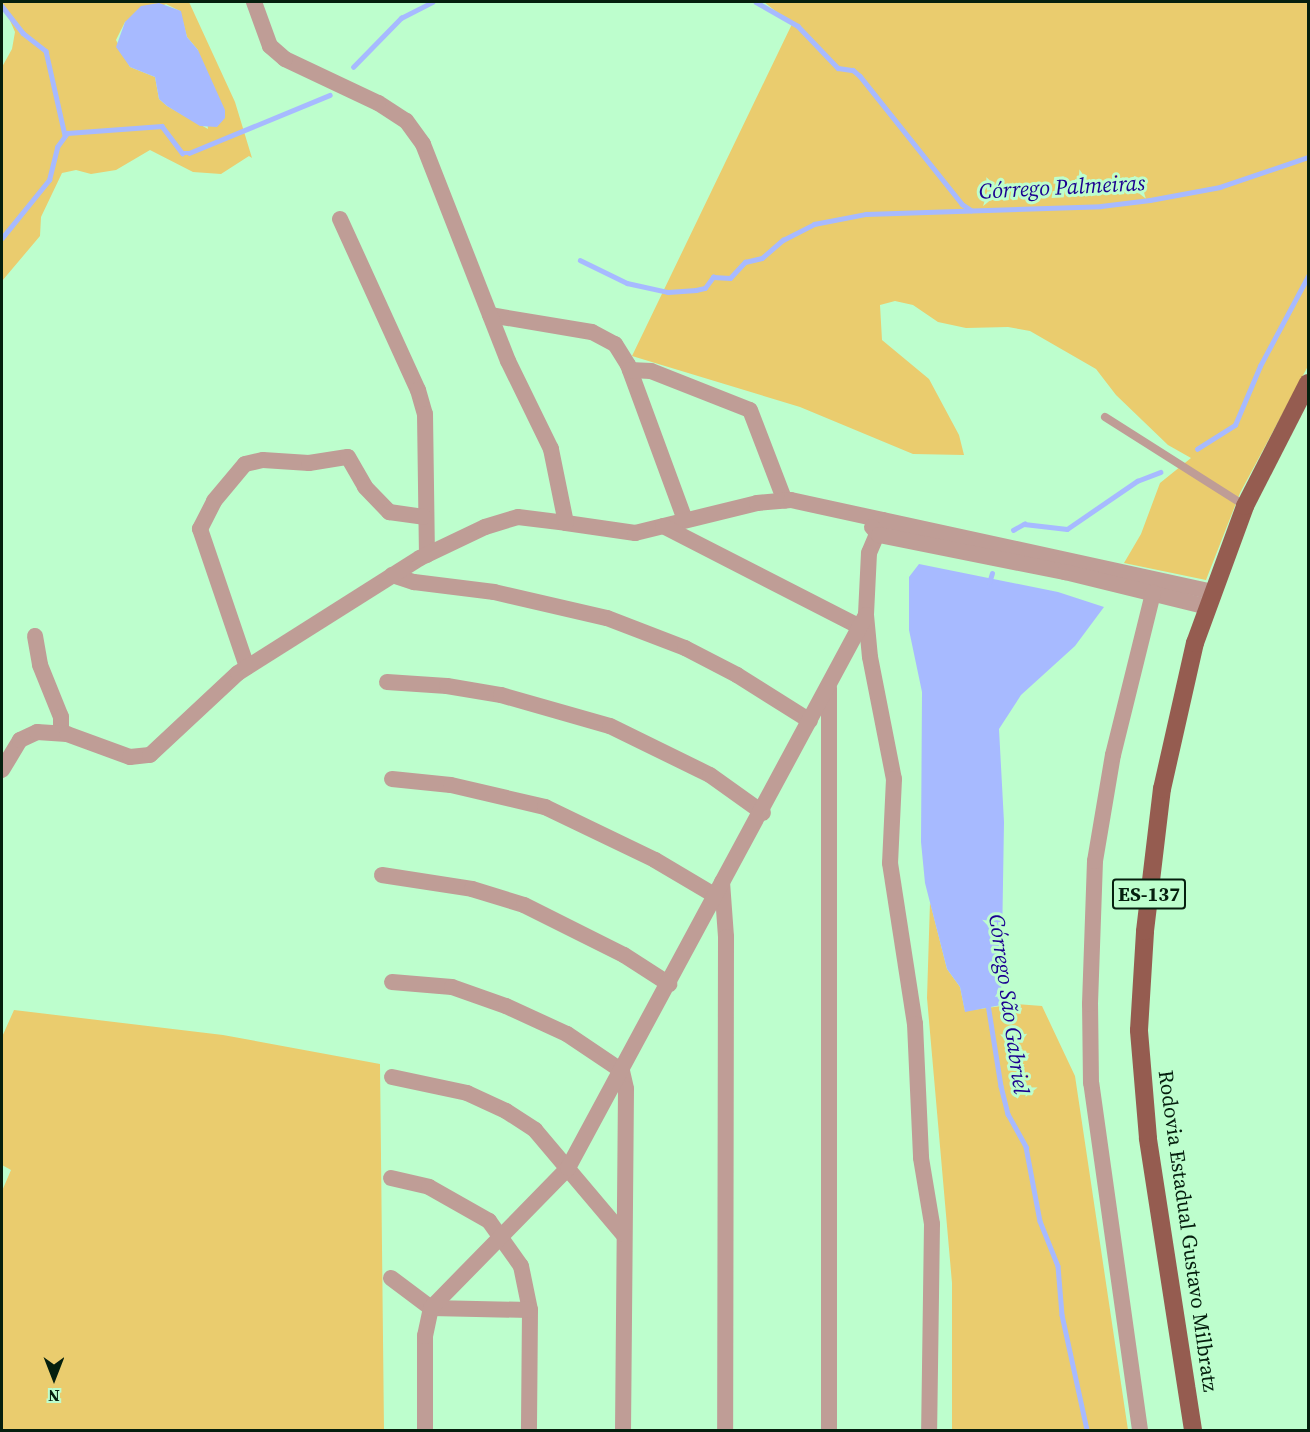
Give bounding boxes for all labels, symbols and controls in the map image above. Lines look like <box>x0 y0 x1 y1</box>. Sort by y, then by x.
water label: Córrego Palmeiras <box>978 169 1146 205</box>
road number: ES-137 <box>1112 877 1186 911</box>
water label: Córrego São Gabriel <box>983 912 1035 1096</box>
street label: Rodovia Estadual Gustavo Milbratz <box>1153 1069 1223 1393</box>
north arrow <box>24 1348 84 1408</box>
text: N <box>48 1385 60 1407</box>

